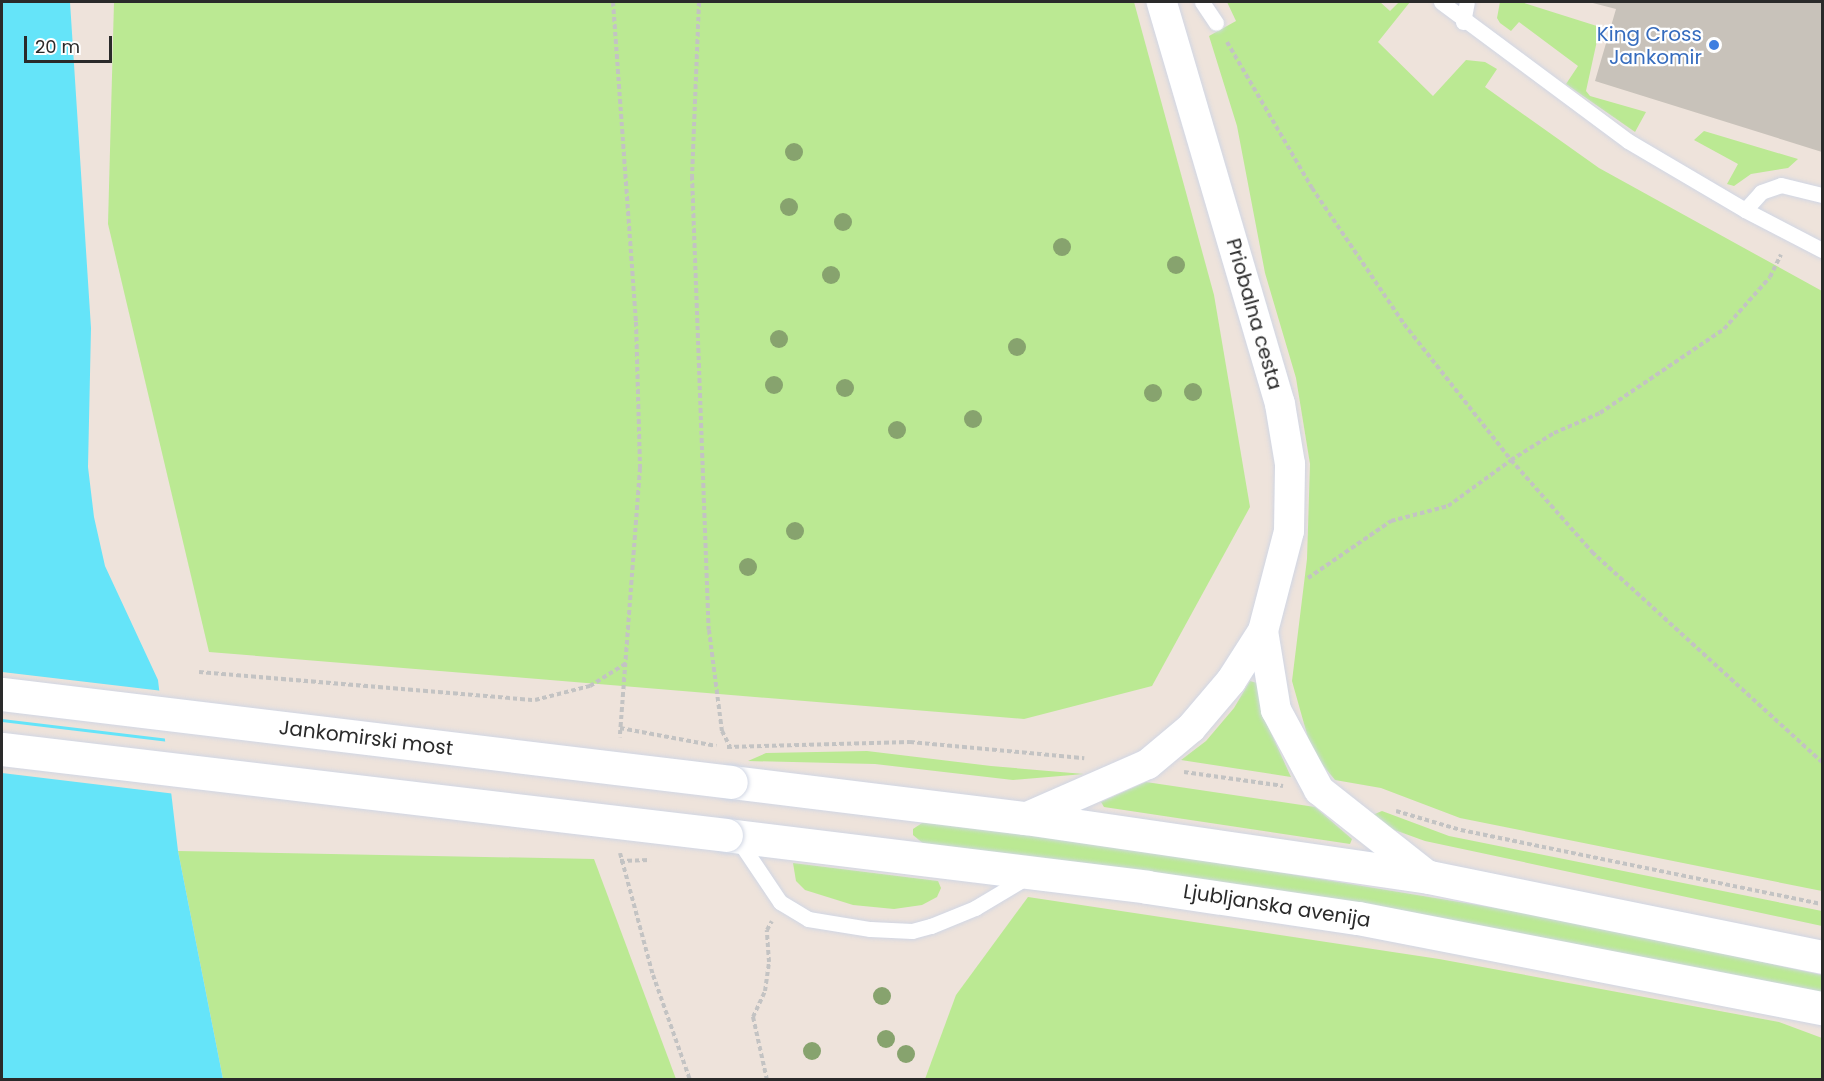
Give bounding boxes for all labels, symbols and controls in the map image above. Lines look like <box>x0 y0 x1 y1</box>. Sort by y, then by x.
place label: King Cross Jankomir <box>1597 22 1702 69</box>
scale bar <box>27 24 116 62</box>
text: 20 m <box>35 34 80 59</box>
marker: King Cross Jankomir <box>1707 38 1721 52</box>
street label: Priobalna cesta <box>1221 236 1287 392</box>
street label: Jankomirski most <box>278 715 454 761</box>
street label: Ljubljanska avenija <box>1182 879 1372 933</box>

